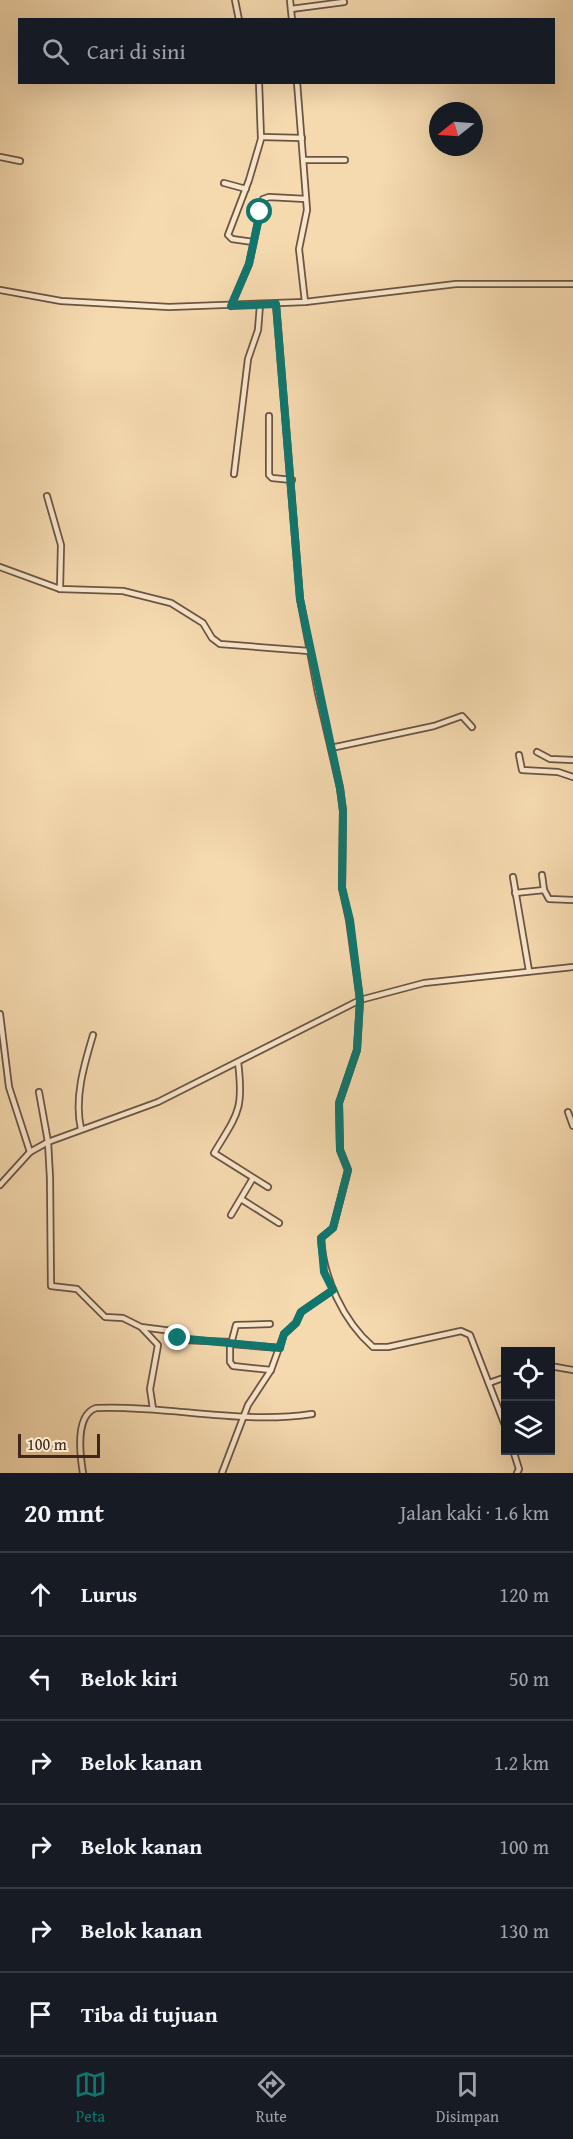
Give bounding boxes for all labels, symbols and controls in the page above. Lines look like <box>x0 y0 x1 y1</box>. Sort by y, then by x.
search box <box>18 18 555 84</box>
icon: search <box>39 35 72 68</box>
text: Cari di sini <box>87 35 186 67</box>
north arrow <box>429 102 483 156</box>
route start <box>246 198 272 224</box>
route end <box>164 1324 190 1350</box>
map controls <box>501 1347 555 1455</box>
button: locate <box>501 1347 555 1401</box>
button: layers <box>501 1401 555 1455</box>
scale bar <box>18 1431 100 1458</box>
text: 100 m <box>27 1432 67 1456</box>
text: 20 mnt <box>24 1493 104 1532</box>
text: Jalan kaki · 1.6 km <box>400 1498 549 1527</box>
icon: ahead <box>24 1578 57 1611</box>
text: Lurus <box>81 1578 137 1610</box>
text: 120 m <box>499 1580 549 1609</box>
icon: left <box>24 1662 57 1695</box>
text: Belok kiri <box>81 1662 178 1694</box>
text: 50 m <box>509 1664 549 1693</box>
icon: right <box>24 1746 57 1779</box>
text: Belok kanan <box>81 1746 202 1778</box>
text: 1.2 km <box>494 1748 549 1777</box>
icon: right <box>24 1830 57 1863</box>
text: Belok kanan <box>81 1830 202 1862</box>
text: 100 m <box>499 1832 549 1861</box>
icon: right <box>24 1914 57 1947</box>
text: Belok kanan <box>81 1914 202 1946</box>
text: 130 m <box>499 1916 549 1945</box>
icon: arrive <box>24 1998 57 2031</box>
text: Tiba di tujuan <box>81 1998 218 2030</box>
tab: Peta <box>74 2068 107 2128</box>
tab: Rute <box>255 2068 288 2128</box>
tab: Disimpan <box>436 2068 499 2128</box>

